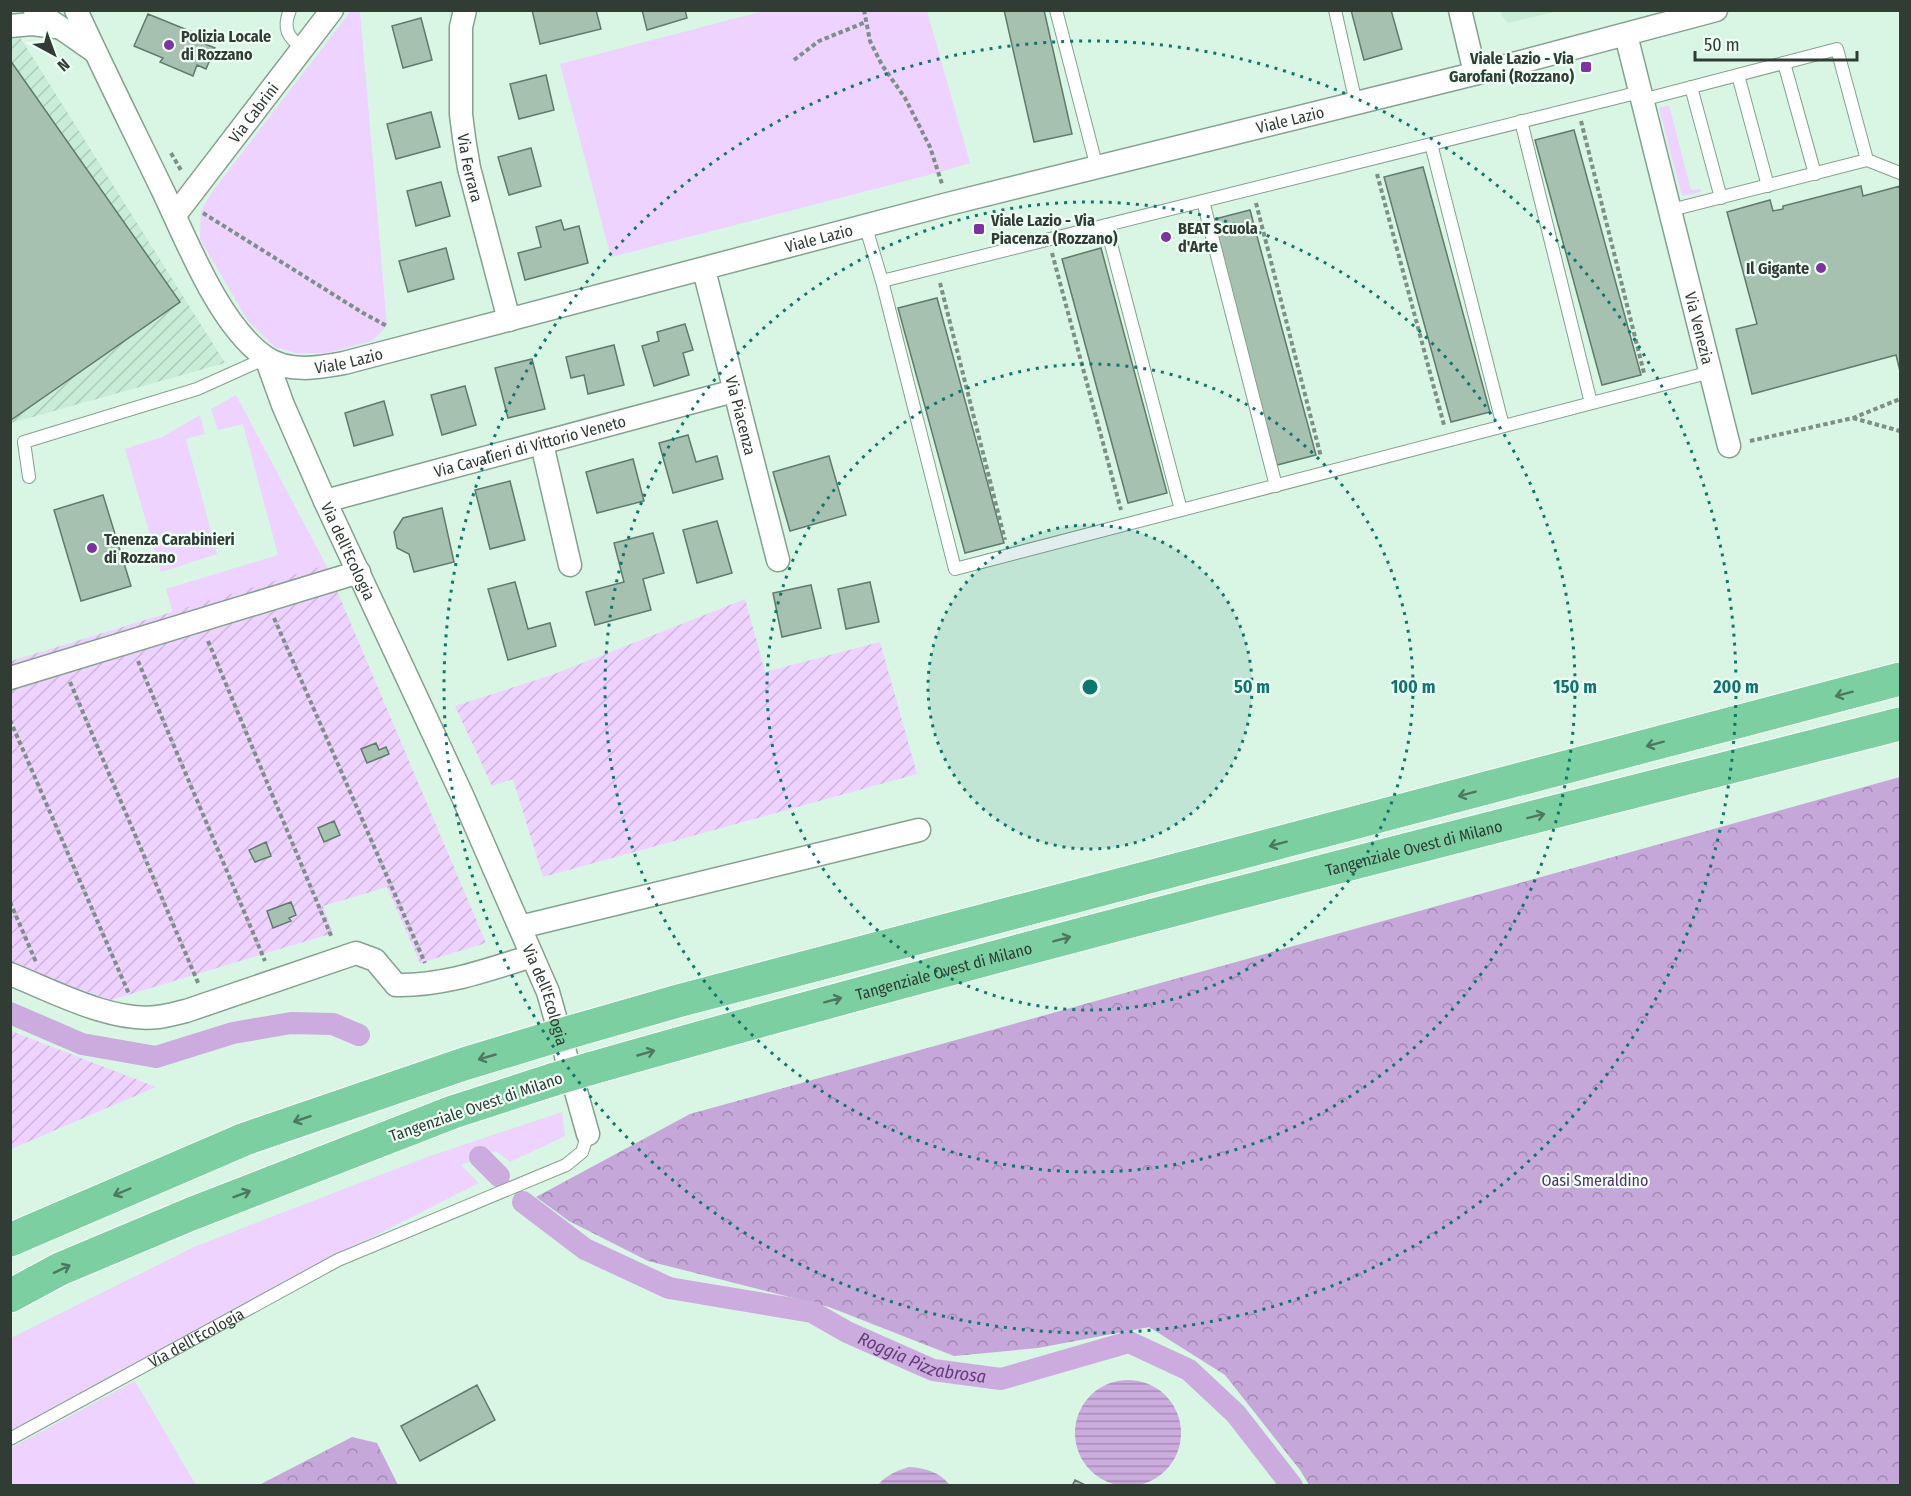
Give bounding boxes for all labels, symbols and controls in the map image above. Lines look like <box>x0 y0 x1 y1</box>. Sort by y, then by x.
north arrow <box>24 24 84 84</box>
scale bar <box>1695 24 1857 62</box>
place label: Polizia Locale di Rozzano <box>181 27 271 64</box>
text: 50 m <box>1704 34 1740 56</box>
marker: Polizia Locale di Rozzano <box>162 38 176 52</box>
place label: Viale Lazio - Via Garofani (Rozzano) <box>1449 49 1574 86</box>
text: N <box>54 55 73 75</box>
marker: Viale Lazio - Via Garofani (Rozzano) <box>1579 60 1593 74</box>
street label: Via Cabrini <box>225 79 282 146</box>
street label: Viale Lazio <box>1254 102 1326 137</box>
street label: Via Ferrara <box>454 132 487 204</box>
place label: Viale Lazio - Via Piacenza (Rozzano) <box>990 211 1118 248</box>
place label: BEAT Scuola d'Arte <box>1178 219 1258 256</box>
street label: Viale Lazio <box>783 220 855 256</box>
marker: Viale Lazio - Via Piacenza (Rozzano) <box>972 222 986 236</box>
marker: BEAT Scuola d'Arte <box>1159 230 1173 244</box>
place label: Il Gigante <box>1746 259 1809 278</box>
marker: Il Gigante <box>1814 261 1828 275</box>
street label: Via Venezia <box>1681 290 1718 366</box>
street label: Viale Lazio <box>314 344 385 377</box>
street label: Via Piacenza <box>722 374 760 457</box>
street label: Via Cavalieri di Vittorio Veneto <box>432 411 628 481</box>
street label: Via dell'Ecologia <box>317 499 379 603</box>
place label: Tenenza Carabinieri di Rozzano <box>104 530 235 567</box>
marker: Tenenza Carabinieri di Rozzano <box>85 541 99 555</box>
text: 50 m <box>1234 676 1270 698</box>
text: 100 m <box>1391 676 1435 698</box>
text: 150 m <box>1553 676 1597 698</box>
text: 200 m <box>1712 676 1759 698</box>
centre of rings <box>1080 677 1100 697</box>
one-way arrow <box>1835 688 1854 700</box>
one-way arrow <box>1646 738 1665 750</box>
one-way arrow <box>1458 788 1477 800</box>
one-way arrow <box>1526 810 1545 822</box>
street label: Tangenziale Ovest di Milano <box>1323 816 1504 879</box>
one-way arrow <box>1269 838 1288 850</box>
one-way arrow <box>1052 933 1071 944</box>
street label: Tangenziale Ovest di Milano <box>853 938 1034 1004</box>
street label: Via dell'Ecologia <box>519 941 572 1048</box>
one-way arrow <box>823 994 842 1006</box>
one-way arrow <box>636 1047 655 1058</box>
one-way arrow <box>478 1052 497 1063</box>
street label: Tangenziale Ovest di Milano <box>387 1068 565 1146</box>
one-way arrow <box>294 1115 312 1126</box>
park label: Oasi Smeraldino <box>1542 1171 1648 1190</box>
one-way arrow <box>113 1187 131 1198</box>
one-way arrow <box>233 1188 251 1199</box>
one-way arrow <box>53 1262 71 1274</box>
street label: Via dell'Ecologia <box>145 1304 247 1371</box>
water label: Roggia Pizzabrosa <box>854 1327 988 1388</box>

